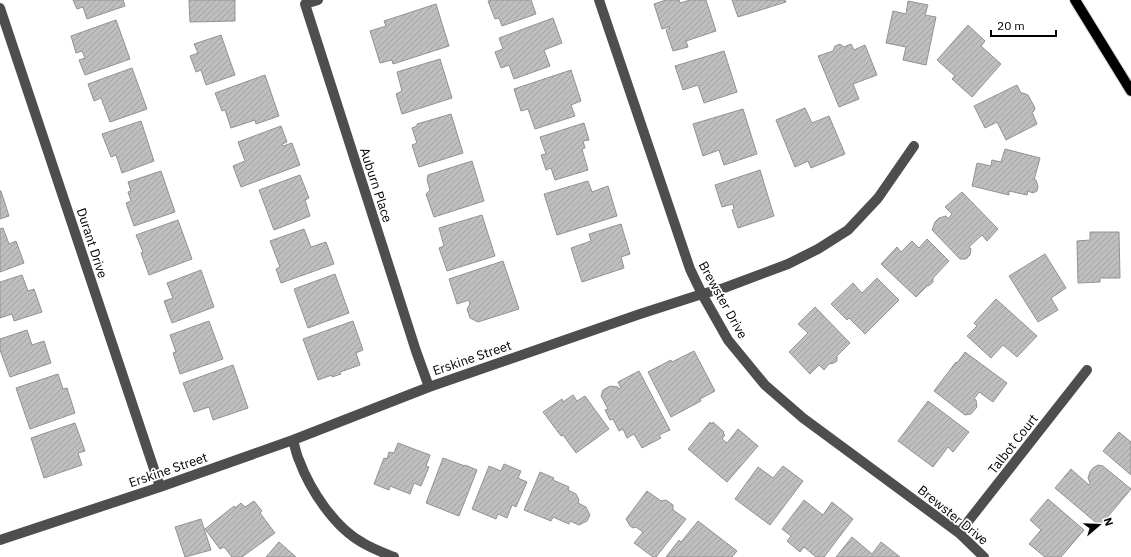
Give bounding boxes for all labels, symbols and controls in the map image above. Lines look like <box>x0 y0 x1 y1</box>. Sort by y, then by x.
scale bar <box>991 12 1056 38</box>
text: 20 m <box>997 18 1025 33</box>
street label: Auburn Place <box>356 145 396 225</box>
street label: Durant Drive <box>73 206 111 280</box>
street label: Brewster Drive <box>695 258 751 342</box>
street label: Erskine Street <box>430 337 514 379</box>
street label: Talbot Court <box>984 411 1042 477</box>
street label: Erskine Street <box>126 449 210 491</box>
street label: Brewster Drive <box>914 481 992 549</box>
north arrow <box>1079 505 1119 545</box>
text: N <box>1101 516 1116 528</box>

